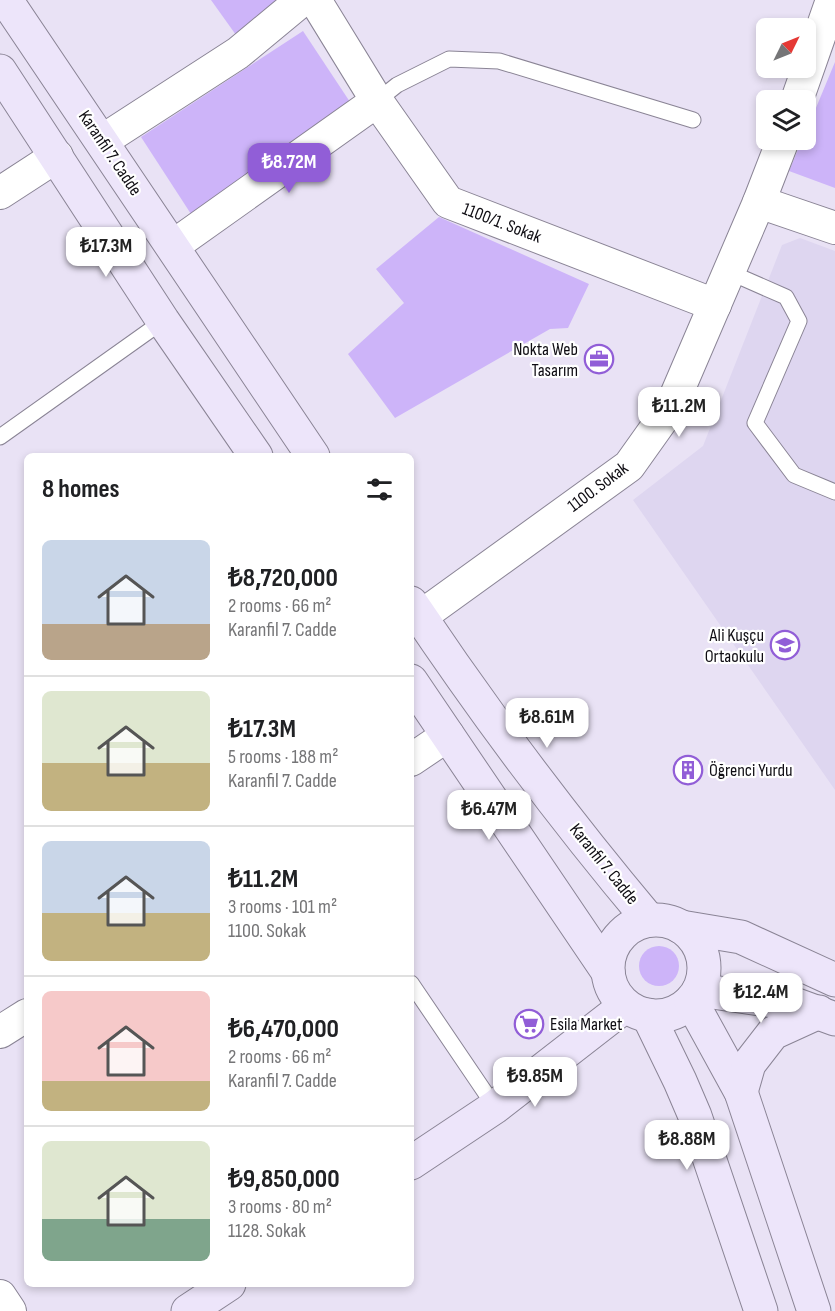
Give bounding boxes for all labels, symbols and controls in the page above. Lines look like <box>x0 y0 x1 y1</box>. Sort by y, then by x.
north arrow <box>756 18 816 78</box>
map controls <box>756 18 816 150</box>
button: layers <box>756 90 816 150</box>
street label: Karanfil 7. Cadde <box>74 106 146 200</box>
pin: ₺8.72M <box>240 143 338 194</box>
text: ₺8.72M <box>262 150 316 174</box>
street label: 1100/1. Sokak <box>460 198 545 248</box>
pin: ₺17.3M <box>57 227 155 278</box>
text: ₺17.3M <box>80 234 132 258</box>
place label: Nokta Web Tasarım <box>513 339 578 381</box>
office icon: Nokta Web Tasarım <box>583 343 615 375</box>
pin: ₺11.2M <box>630 387 728 438</box>
text: ₺11.2M <box>652 394 706 418</box>
street label: 1100. Sokak <box>564 457 632 517</box>
icon: filters <box>363 473 396 506</box>
text: 8 homes <box>42 474 120 505</box>
text: ₺8,720,000 <box>228 563 338 594</box>
icon: home <box>90 564 162 636</box>
text: 2 rooms · 66 m² <box>228 594 332 618</box>
text: Karanfil 7. Cadde <box>228 618 337 642</box>
place label: Ali Kuşçu Ortaokulu <box>705 625 764 667</box>
school or university icon: Ali Kuşçu Ortaokulu <box>769 629 801 661</box>
pin: ₺8.61M <box>498 698 596 749</box>
text: ₺8.61M <box>520 705 574 729</box>
text: ₺17.3M <box>228 714 296 745</box>
icon: home <box>90 715 162 787</box>
text: 5 rooms · 188 m² <box>228 745 338 769</box>
building icon: Öğrenci Yurdu <box>672 754 704 786</box>
place label: Öğrenci Yurdu <box>709 760 793 781</box>
text: Karanfil 7. Cadde <box>228 769 337 793</box>
pin: ₺6.47M <box>440 790 538 841</box>
text: ₺6.47M <box>461 797 517 821</box>
street label: Karanfil 7. Cadde <box>565 819 643 909</box>
text: ₺11.2M <box>228 864 298 895</box>
icon: home <box>90 865 162 937</box>
text: 3 rooms · 101 m² <box>228 895 337 919</box>
text: 1100. Sokak <box>228 919 306 943</box>
pin: ₺12.4M <box>712 973 810 1024</box>
text: ₺12.4M <box>734 980 788 1004</box>
supermarket icon: Esila Market <box>513 1008 545 1040</box>
text: ₺6,470,000 <box>228 1014 339 1045</box>
place label: Esila Market <box>550 1014 623 1035</box>
icon: home <box>90 1015 162 1087</box>
text: 2 rooms · 66 m² <box>228 1045 332 1069</box>
pin: ₺9.85M <box>486 1057 584 1108</box>
text: ₺9.85M <box>507 1064 563 1088</box>
text: Karanfil 7. Cadde <box>228 1069 337 1093</box>
pin: ₺8.88M <box>638 1120 736 1171</box>
text: ₺8.88M <box>659 1127 715 1151</box>
text: ₺9,850,000 <box>228 1164 340 1195</box>
icon: home <box>90 1165 162 1237</box>
text: 3 rooms · 80 m² <box>228 1195 332 1219</box>
text: 1128. Sokak <box>228 1219 306 1243</box>

